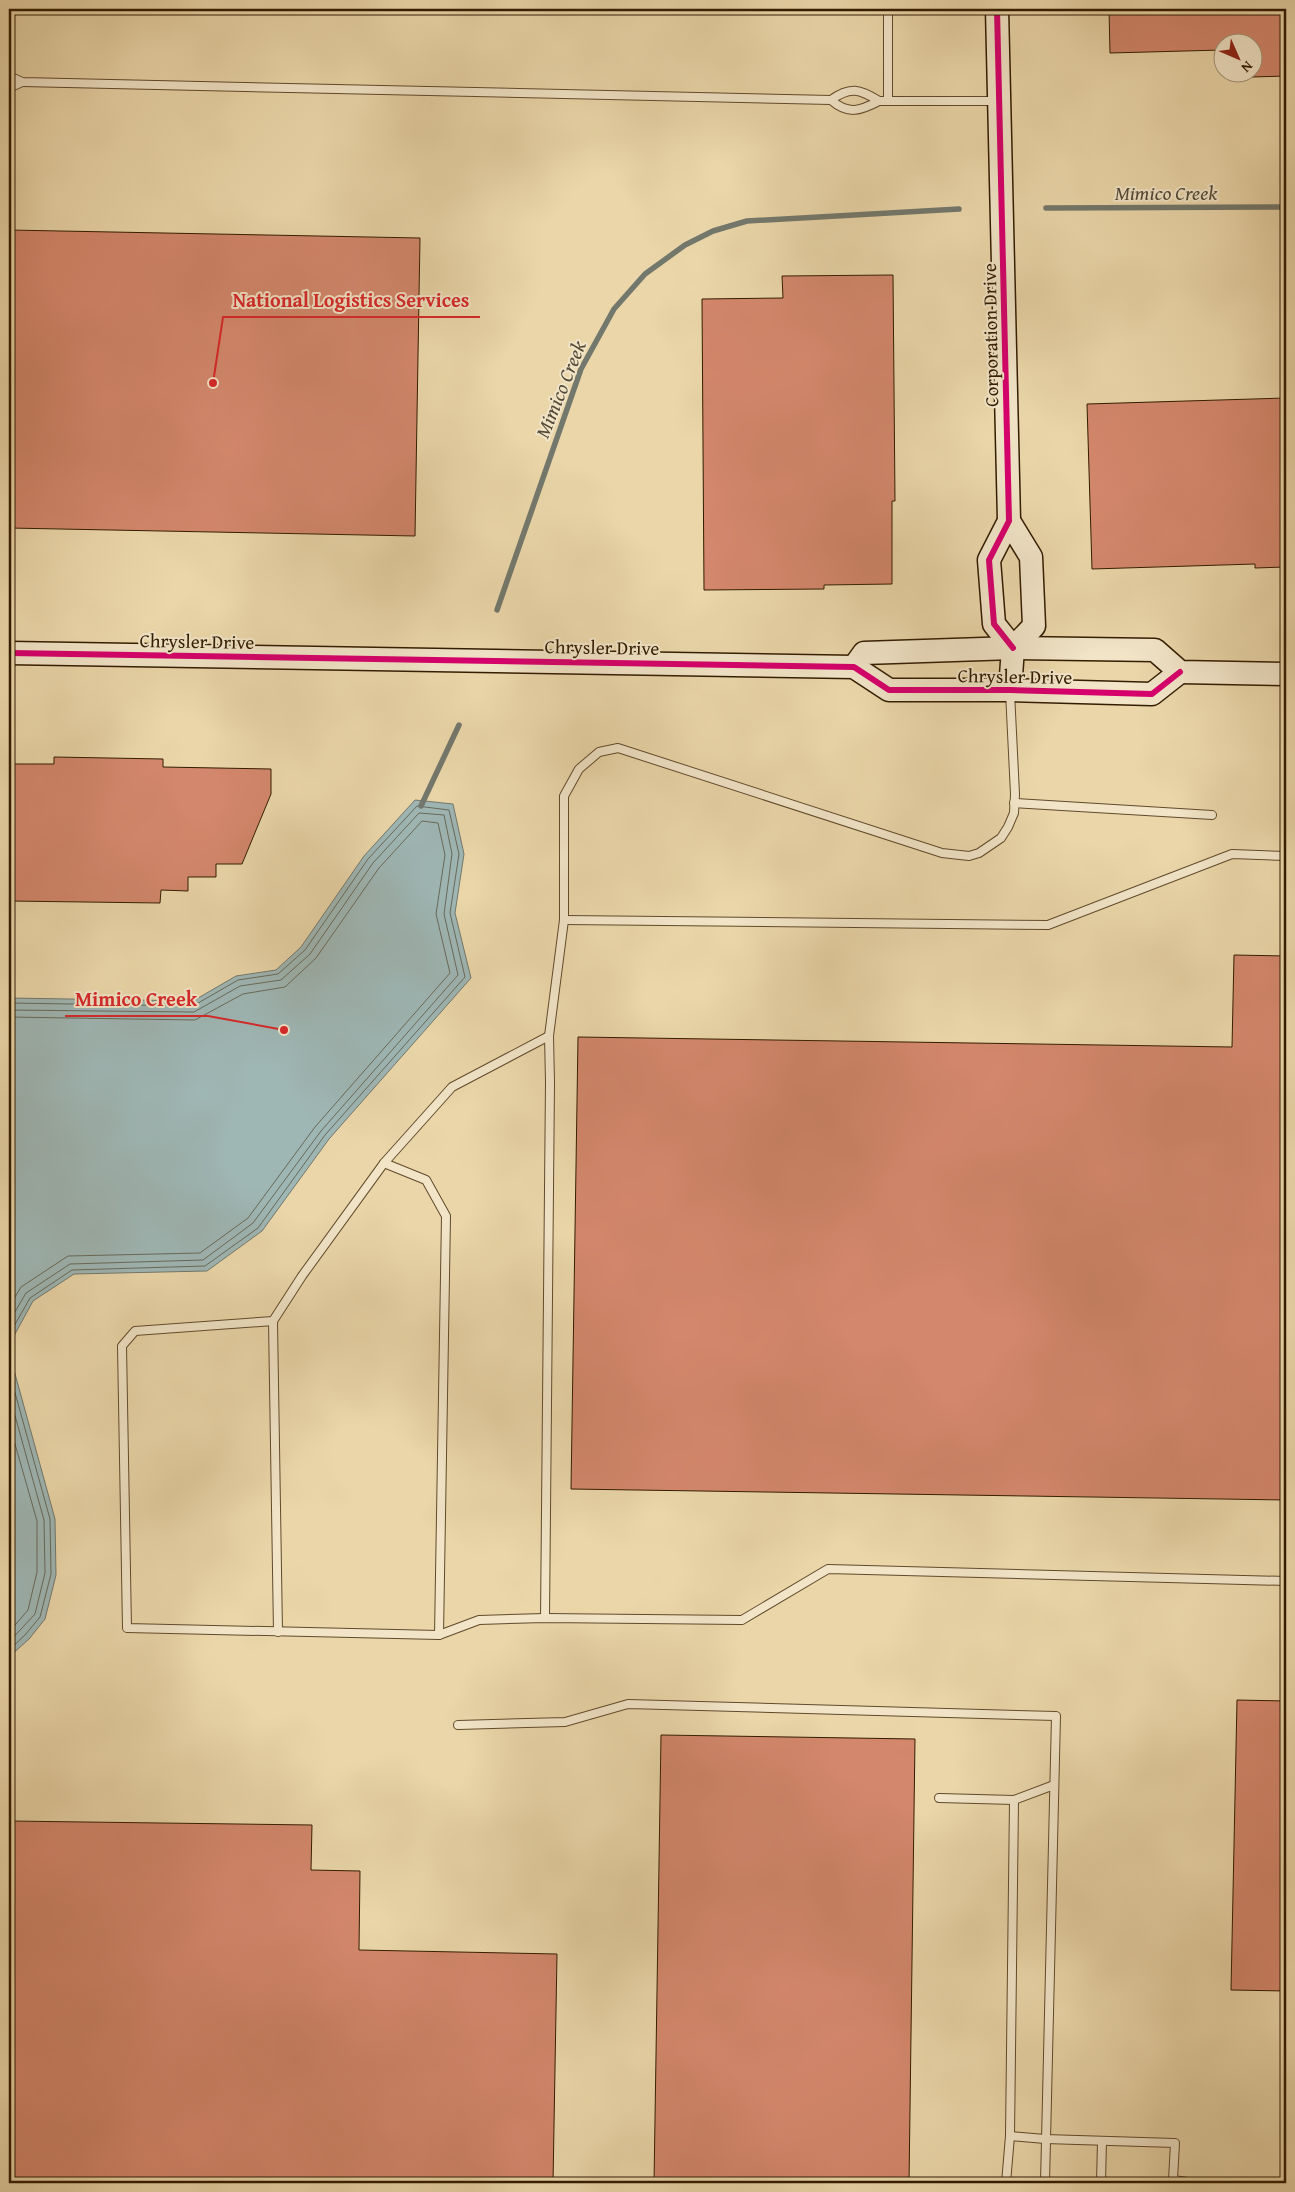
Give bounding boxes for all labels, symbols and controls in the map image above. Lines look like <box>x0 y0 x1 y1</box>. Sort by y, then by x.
north arrow <box>1212 32 1262 82</box>
text: N <box>1236 57 1258 78</box>
water label: Mimico Creek <box>1115 178 1218 207</box>
street label: Corporation Drive <box>975 263 1005 407</box>
callout: National Logistics Services <box>223 282 480 317</box>
text: National Logistics Services <box>233 285 469 314</box>
water label: Mimico Creek <box>527 335 593 442</box>
street label: Chrysler Drive <box>139 626 255 656</box>
street label: Chrysler Drive <box>544 632 660 662</box>
street label: Chrysler Drive <box>957 661 1073 691</box>
callout: Mimico Creek <box>65 981 208 1016</box>
text: Mimico Creek <box>75 984 198 1013</box>

